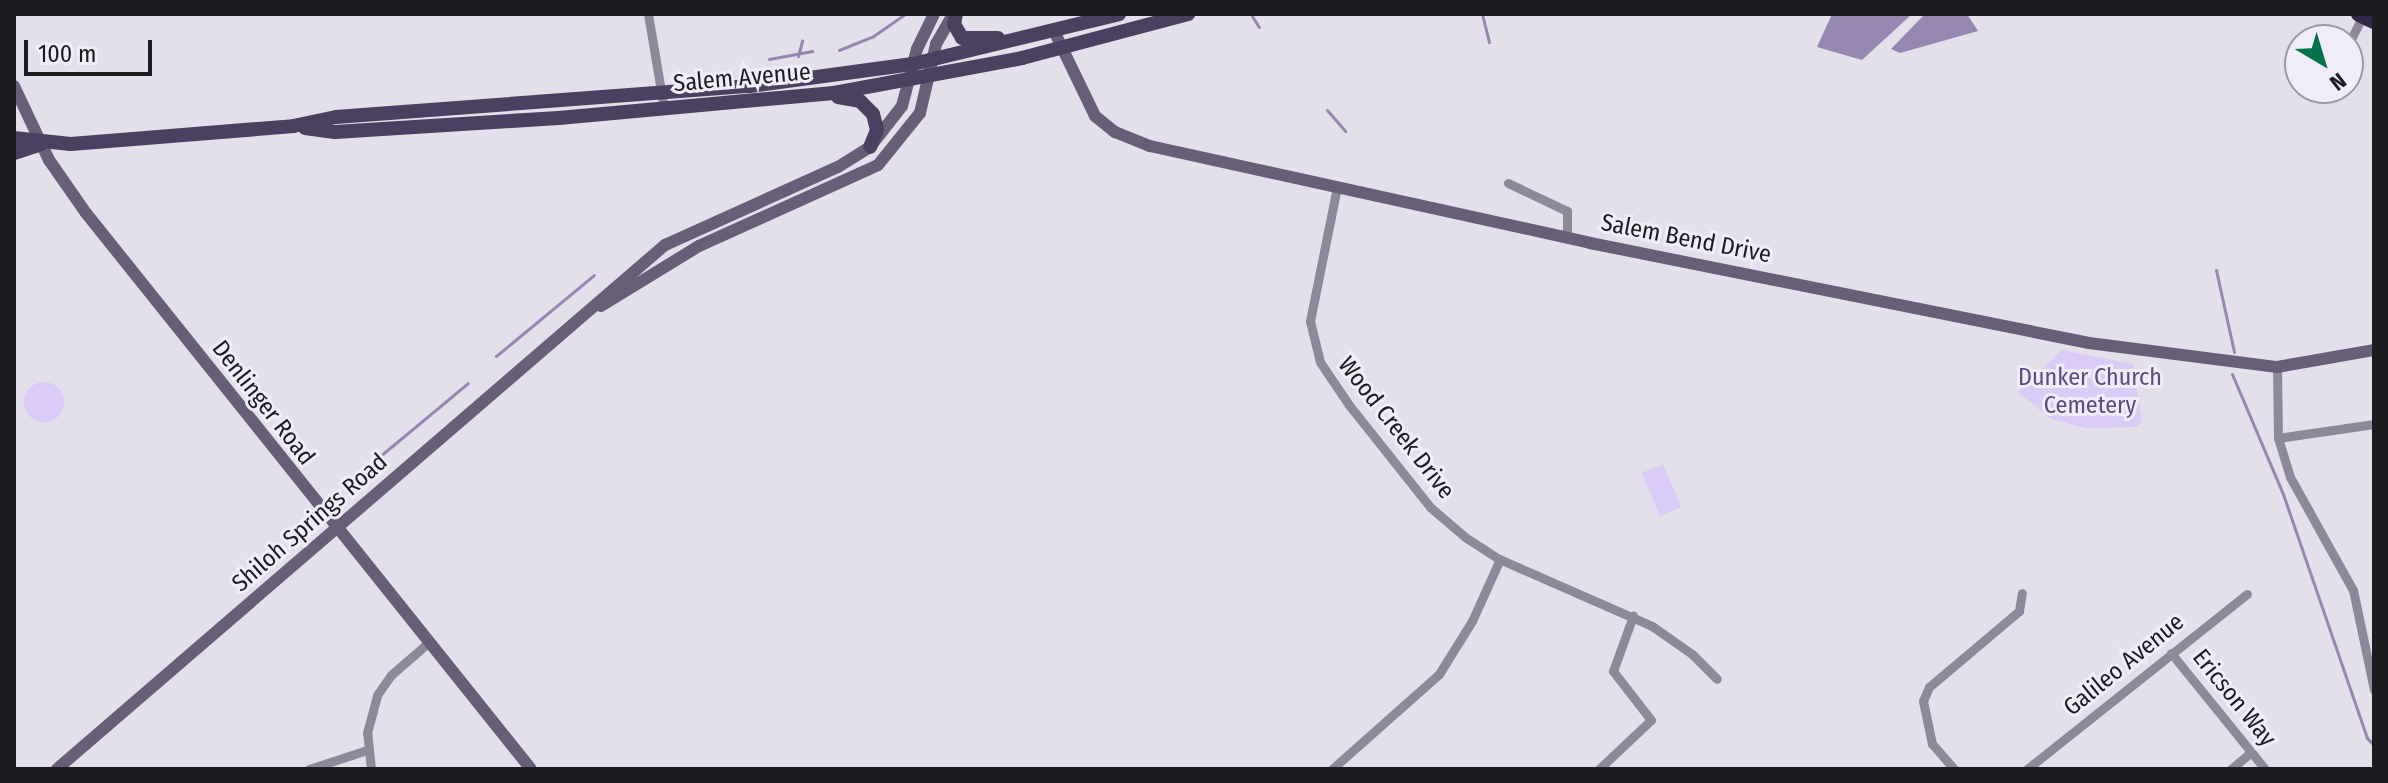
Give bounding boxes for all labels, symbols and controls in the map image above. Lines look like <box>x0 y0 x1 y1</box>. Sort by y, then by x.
scale bar <box>28 24 156 74</box>
north arrow <box>2284 24 2364 104</box>
text: 100 m <box>38 40 96 68</box>
street label: Salem Avenue <box>672 58 812 98</box>
text: N <box>2324 67 2351 96</box>
street label: Salem Bend Drive <box>1599 208 1773 270</box>
street label: Denlinger Road <box>205 335 321 471</box>
street label: Wood Creek Drive <box>1332 351 1460 505</box>
park label: Dunker Church Cemetery <box>2018 364 2162 420</box>
street label: Shiloh Springs Road <box>227 448 393 598</box>
street label: Galileo Avenue <box>2058 608 2190 722</box>
street label: Ericson Way <box>2186 644 2282 752</box>

